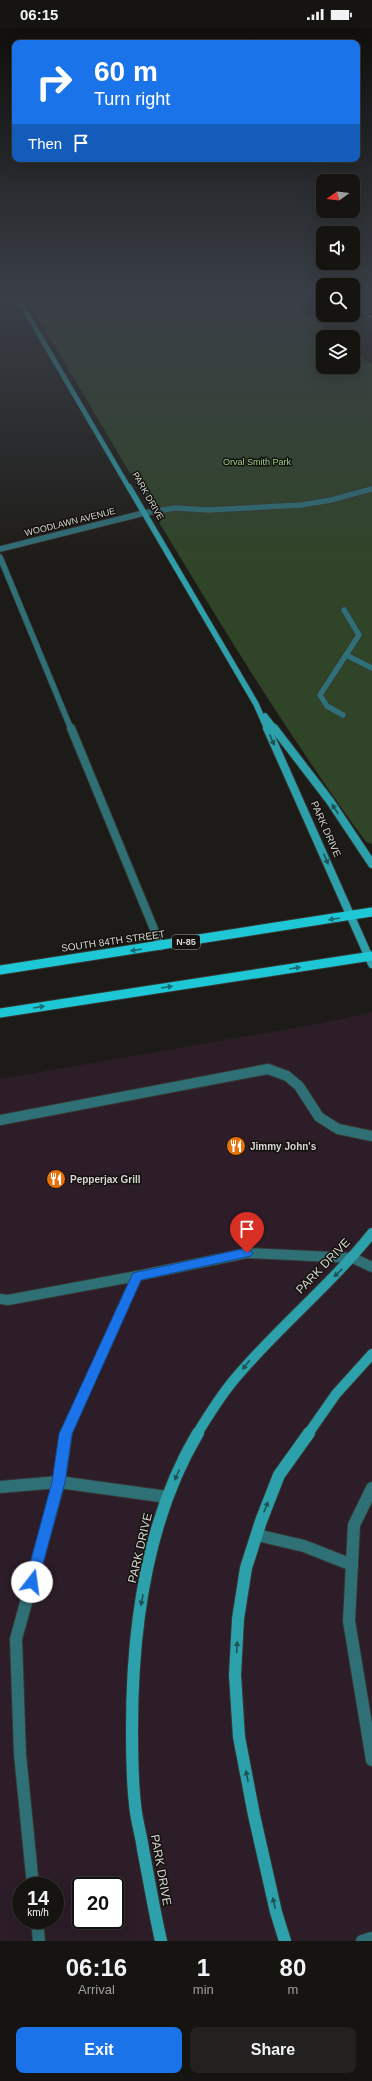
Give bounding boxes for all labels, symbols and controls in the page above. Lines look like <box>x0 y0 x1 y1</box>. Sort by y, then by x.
text: 06:15 <box>20 6 58 23</box>
icon: right <box>28 56 80 108</box>
text: 60 m <box>94 56 158 87</box>
text: Turn right <box>94 89 170 109</box>
icon: arrive <box>70 132 92 154</box>
text: Then <box>28 135 62 152</box>
north arrow <box>316 174 360 218</box>
map controls <box>316 174 360 374</box>
button: sound <box>316 226 360 270</box>
button: search <box>316 278 360 322</box>
button: layers <box>316 330 360 374</box>
park label: Orval Smith Park <box>223 457 292 467</box>
street label: PARK DRIVE <box>130 470 166 522</box>
street label: WOODLAWN AVENUE <box>24 506 116 538</box>
one-way arrow <box>269 734 275 746</box>
street label: PARK DRIVE <box>309 799 343 859</box>
one-way arrow <box>331 803 339 814</box>
one-way arrow <box>323 853 329 865</box>
one-way arrow <box>327 916 340 922</box>
street label: SOUTH 84TH STREET <box>61 928 165 954</box>
road number: N-85 <box>172 935 200 949</box>
one-way arrow <box>130 947 142 953</box>
one-way arrow <box>289 965 302 971</box>
one-way arrow <box>161 984 173 990</box>
one-way arrow <box>32 1004 45 1010</box>
restaurant icon: Jimmy John's <box>225 1135 247 1157</box>
place label: Jimmy John's <box>250 1141 317 1152</box>
restaurant icon: Pepperjax Grill <box>45 1168 67 1190</box>
place label: Pepperjax Grill <box>70 1174 141 1185</box>
pin <box>230 1212 264 1253</box>
icon: arrive <box>236 1218 258 1240</box>
street label: PARK DRIVE <box>293 1235 353 1297</box>
one-way arrow <box>333 1268 343 1278</box>
one-way arrow <box>241 1359 250 1370</box>
one-way arrow <box>174 1469 180 1480</box>
one-way arrow <box>264 1501 270 1513</box>
street label: PARK DRIVE <box>125 1511 155 1585</box>
position arrow <box>11 1561 53 1603</box>
one-way arrow <box>139 1593 145 1606</box>
one-way arrow <box>233 1641 240 1653</box>
one-way arrow <box>244 1770 250 1783</box>
street label: PARK DRIVE <box>148 1833 174 1907</box>
speed limit sign: 20 <box>72 1877 124 1929</box>
text: 14 <box>27 1887 49 1909</box>
one-way arrow <box>271 1897 277 1910</box>
text: km/h <box>27 1907 49 1918</box>
text: 06:16 <box>66 1954 127 1981</box>
text: 1 <box>197 1954 210 1981</box>
text: 80 <box>280 1954 306 1981</box>
text: Arrival <box>78 1982 115 1997</box>
text: min <box>193 1982 214 1997</box>
text: m <box>287 1982 298 1997</box>
button: Exit <box>16 2027 182 2073</box>
button: Share <box>190 2027 356 2073</box>

